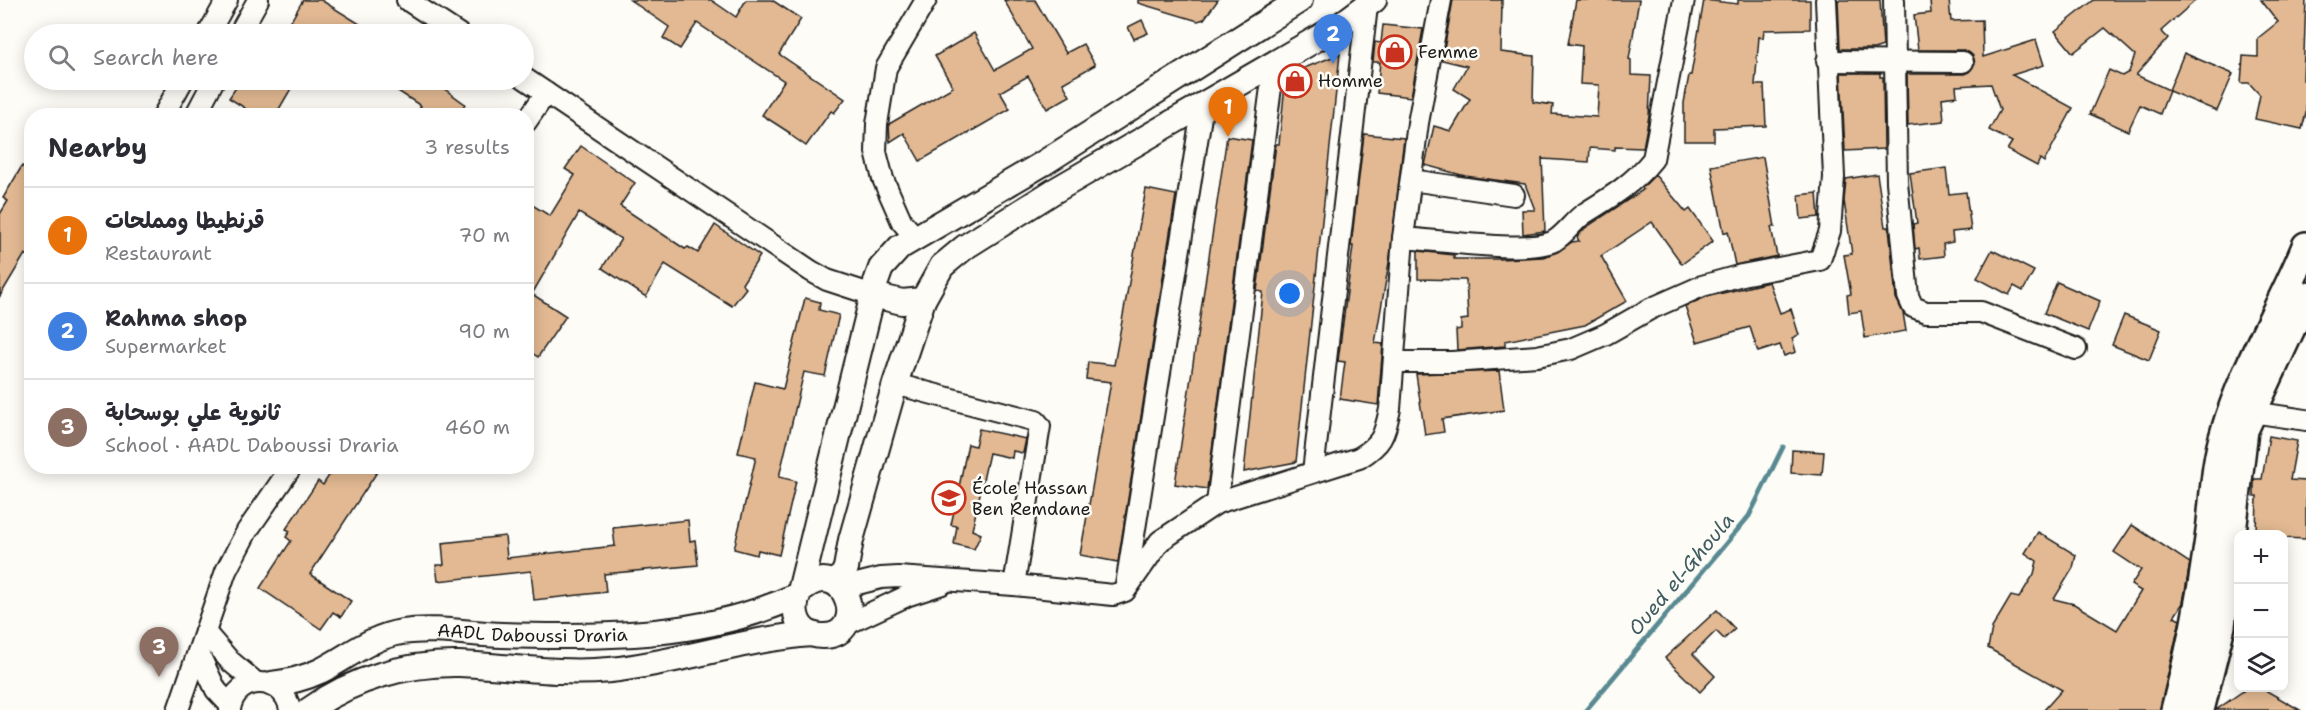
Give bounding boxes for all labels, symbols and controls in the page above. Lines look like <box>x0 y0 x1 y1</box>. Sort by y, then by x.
pin: 2 <box>1314 14 1352 64</box>
search box <box>24 24 534 90</box>
shop icon: Femme <box>1377 34 1413 70</box>
place label: Femme <box>1418 40 1478 64</box>
icon: search <box>45 41 78 74</box>
text: Search here <box>93 43 219 72</box>
shop icon: Homme <box>1277 63 1313 99</box>
place label: Homme <box>1318 69 1383 93</box>
pin: 1 <box>1208 88 1248 137</box>
text: Nearby <box>48 130 147 165</box>
text: 3 results <box>424 134 510 160</box>
text: قرنطيطا ومملحات <box>105 206 265 235</box>
text: 1 <box>63 222 72 248</box>
text: 70 m <box>458 222 510 248</box>
text: Restaurant <box>105 240 212 266</box>
your location <box>1275 279 1304 308</box>
text: Rahma shop <box>105 304 247 333</box>
text: 2 <box>61 318 75 344</box>
text: 90 m <box>458 318 510 344</box>
text: Supermarket <box>105 333 227 359</box>
text: ثانوية علي بوسحابة <box>105 398 280 427</box>
text: 3 <box>61 414 75 440</box>
text: 460 m <box>445 414 510 440</box>
text: School · AADL Daboussi Draria <box>105 432 399 458</box>
place label: École Hassan Ben Remdane <box>972 476 1091 521</box>
school or university icon: École Hassan Ben Remdane <box>931 480 967 516</box>
water label: Oued el-Ghoula <box>1622 507 1740 641</box>
map controls <box>2234 530 2288 692</box>
button: + <box>2234 530 2288 584</box>
button: − <box>2234 584 2288 638</box>
street label: AADL Daboussi Draria <box>437 618 628 648</box>
pin: 3 <box>140 628 178 677</box>
button: layers <box>2234 638 2288 692</box>

